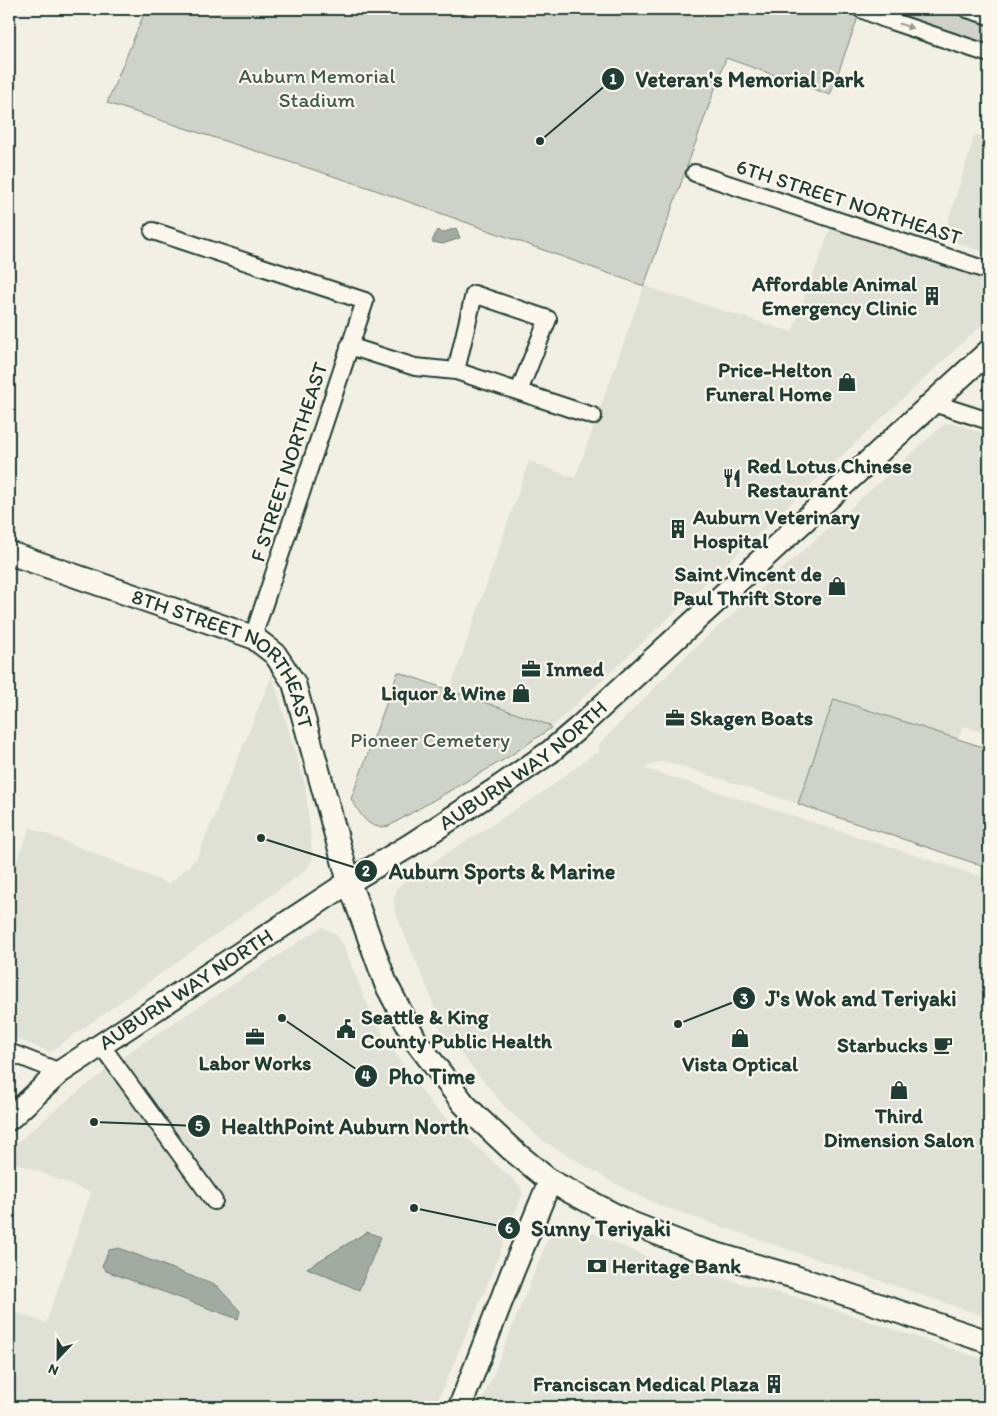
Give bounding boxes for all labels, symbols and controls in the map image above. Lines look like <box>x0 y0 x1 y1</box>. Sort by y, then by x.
one-way arrow <box>899 23 914 31</box>
callout: Veteran's Memorial Park <box>600 61 875 98</box>
park label: Auburn Memorial Stadium <box>239 63 395 112</box>
text: Veteran's Memorial Park <box>636 66 865 93</box>
text: 1 <box>610 70 617 88</box>
street label: 6TH STREET NORTHEAST <box>733 153 965 250</box>
place label: Affordable Animal Emergency Clinic <box>751 271 918 321</box>
building icon: Affordable Animal Emergency Clinic <box>921 285 943 307</box>
place label: Price-Helton Funeral Home <box>706 357 833 406</box>
street label: F STREET NORTHEAST <box>244 359 333 565</box>
shop icon: Price-Helton Funeral Home <box>836 371 858 393</box>
place label: Red Lotus Chinese Restaurant <box>747 453 912 502</box>
restaurant icon: Red Lotus Chinese Restaurant <box>721 467 743 489</box>
place label: Auburn Veterinary Hospital <box>692 504 860 554</box>
building icon: Auburn Veterinary Hospital <box>667 518 689 540</box>
place label: Saint Vincent de Paul Thrift Store <box>673 561 822 610</box>
shop icon: Saint Vincent de Paul Thrift Store <box>826 575 848 597</box>
street label: 8TH STREET NORTHEAST <box>129 583 319 731</box>
place label: Inmed <box>546 656 605 681</box>
office icon: Inmed <box>520 658 542 680</box>
place label: Liquor & Wine <box>381 680 506 706</box>
shop icon: Liquor & Wine <box>510 682 532 704</box>
street label: AUBURN WAY NORTH <box>434 695 612 835</box>
place label: Skagen Boats <box>690 705 813 731</box>
office icon: Skagen Boats <box>664 707 686 729</box>
park label: Pioneer Cemetery <box>350 727 510 752</box>
callout: Auburn Sports & Marine <box>353 852 625 889</box>
text: Auburn Sports & Marine <box>388 858 616 885</box>
text: 2 <box>362 862 370 880</box>
street label: AUBURN WAY NORTH <box>94 923 277 1055</box>
callout: J's Wok and Teriyaki <box>732 980 966 1017</box>
text: J's Wok and Teriyaki <box>764 985 957 1012</box>
text: 3 <box>740 990 748 1008</box>
place label: Seattle & King County Public Health <box>361 1004 553 1054</box>
public building icon: Seattle & King County Public Health <box>335 1018 357 1040</box>
office icon: Labor Works <box>244 1026 266 1048</box>
shop icon: Vista Optical <box>729 1027 751 1049</box>
place label: Starbucks <box>837 1032 928 1057</box>
cafe icon: Starbucks <box>932 1034 954 1056</box>
place label: Labor Works <box>199 1050 311 1075</box>
place label: Vista Optical <box>682 1051 799 1077</box>
callout: Pho Time <box>353 1057 486 1094</box>
text: Pho Time <box>389 1063 476 1090</box>
text: 4 <box>361 1067 371 1085</box>
shop icon: Third Dimension Salon <box>888 1079 910 1101</box>
place label: Third Dimension Salon <box>824 1103 975 1152</box>
callout: HealthPoint Auburn North <box>186 1108 479 1145</box>
text: HealthPoint Auburn North <box>221 1113 469 1140</box>
text: 5 <box>195 1117 203 1135</box>
callout: Sunny Teriyaki <box>497 1210 680 1247</box>
text: Sunny Teriyaki <box>531 1215 671 1242</box>
text: 6 <box>505 1219 513 1237</box>
place label: Heritage Bank <box>612 1253 741 1279</box>
bank icon: Heritage Bank <box>586 1255 608 1277</box>
north arrow <box>32 1334 82 1384</box>
text: N <box>46 1360 61 1379</box>
place label: Franciscan Medical Plaza <box>533 1371 760 1396</box>
building icon: Franciscan Medical Plaza <box>763 1373 785 1395</box>

